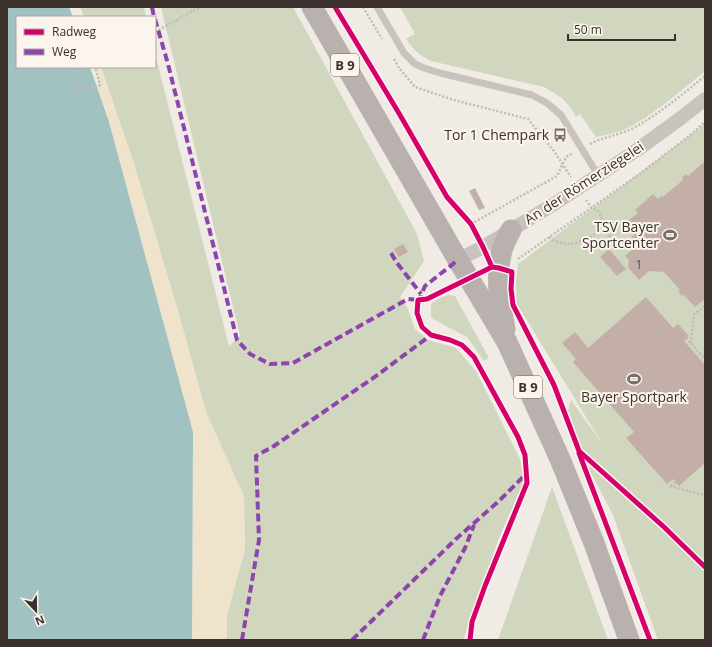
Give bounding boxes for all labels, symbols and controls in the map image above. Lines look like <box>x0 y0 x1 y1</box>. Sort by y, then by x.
legend <box>16 16 156 68</box>
scale bar <box>568 16 675 42</box>
text: 50 m <box>574 21 602 38</box>
text: Radweg <box>52 23 96 40</box>
text: Weg <box>52 43 77 60</box>
road number: B 9 <box>331 54 359 76</box>
place label: Tor 1 Chempark <box>444 125 550 144</box>
bus stop icon: Tor 1 Chempark <box>552 127 568 143</box>
street label: An der Römerziegelei <box>520 137 647 228</box>
place label: TSV Bayer Sportcenter <box>582 217 659 252</box>
sports icon: TSV Bayer Sportcenter <box>662 227 678 243</box>
house number: 1 <box>636 256 642 273</box>
sports icon: Bayer Sportpark <box>626 371 642 387</box>
road number: B 9 <box>514 376 542 398</box>
place label: Bayer Sportpark <box>581 387 688 406</box>
north arrow <box>16 591 56 631</box>
text: N <box>33 612 47 629</box>

